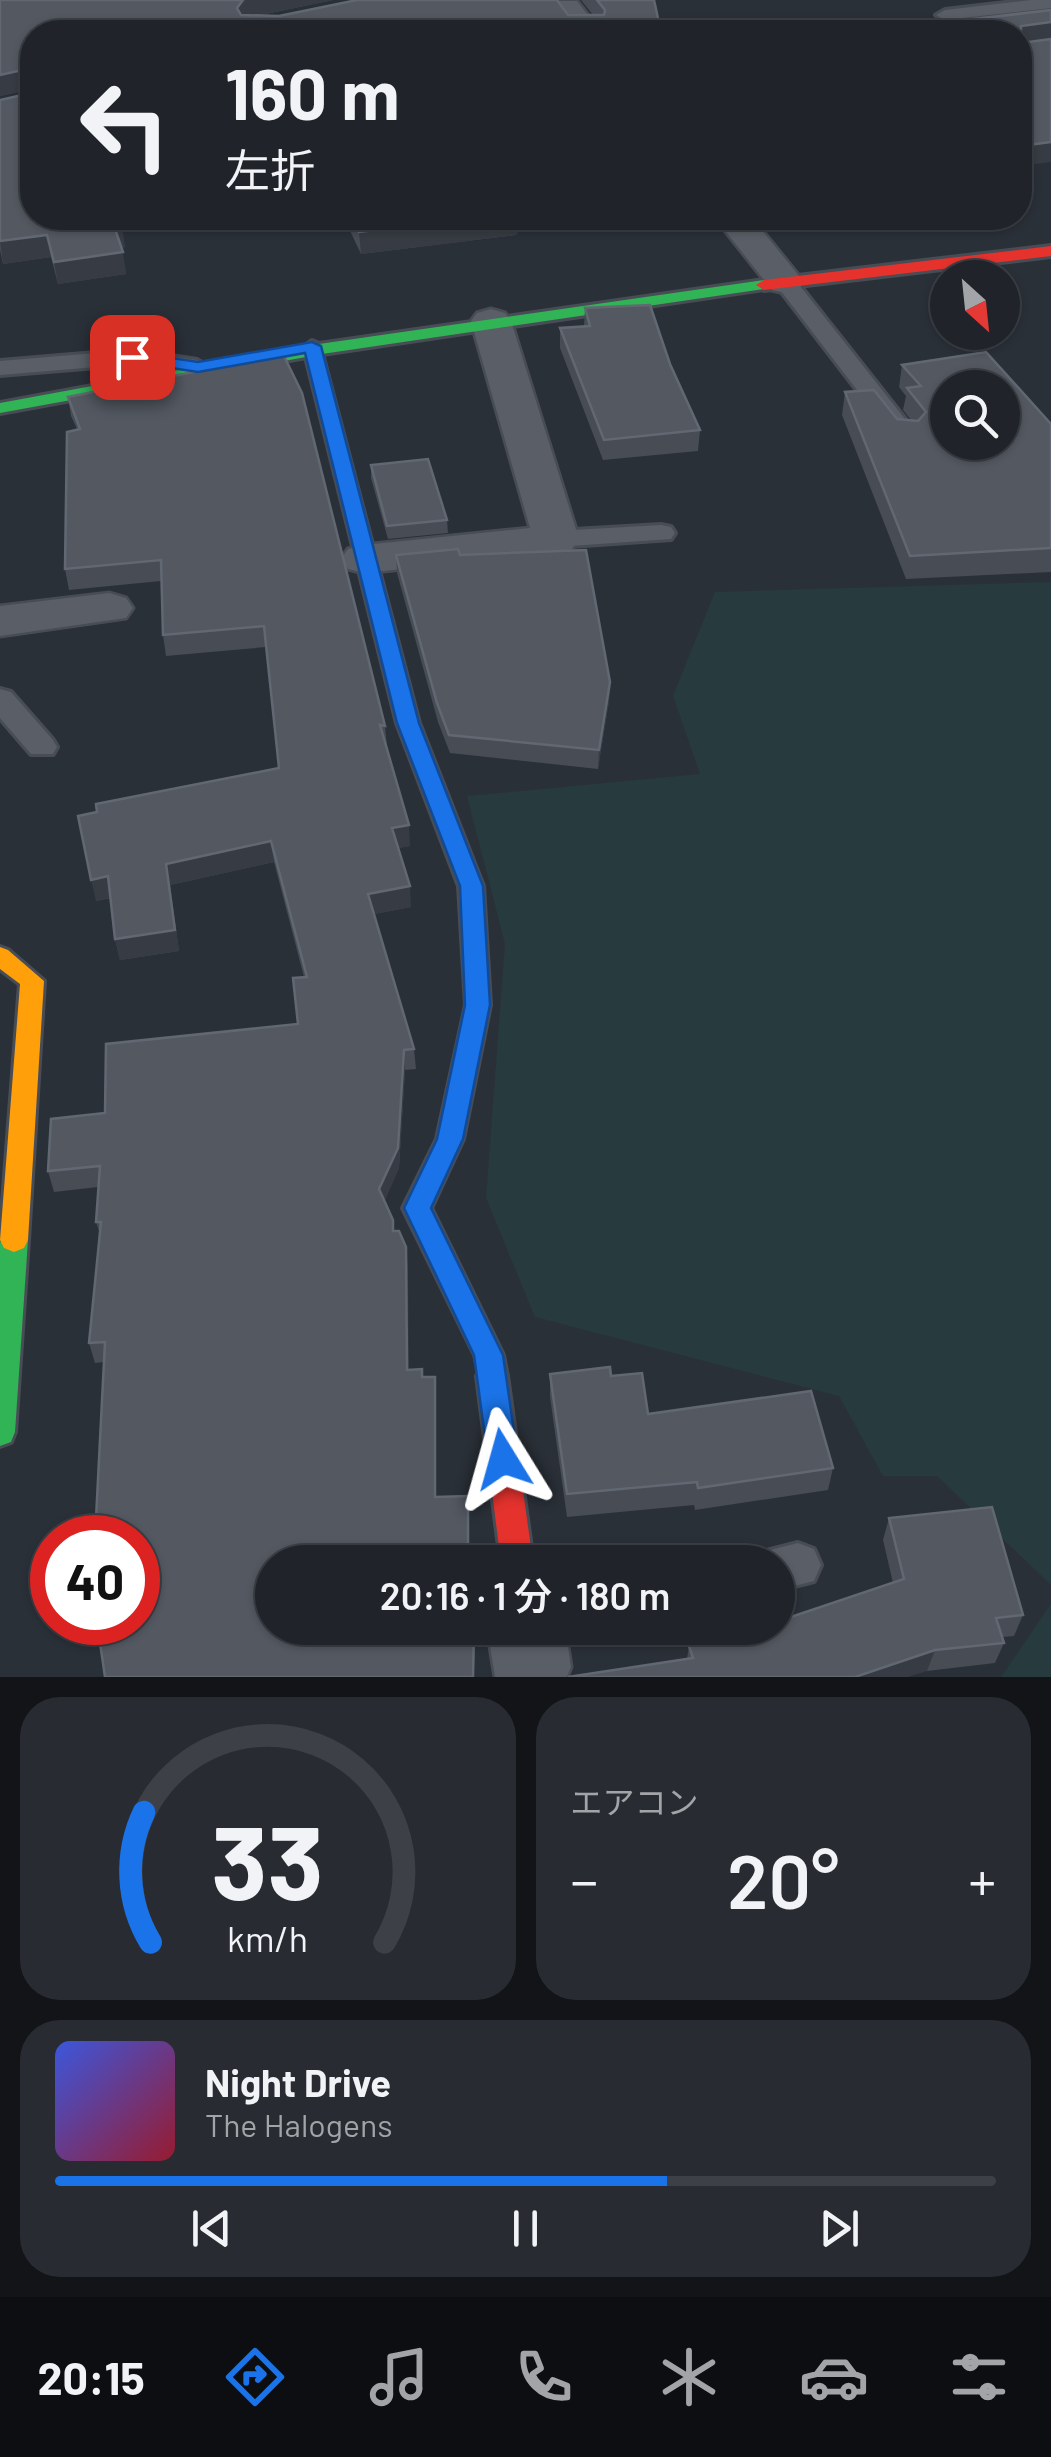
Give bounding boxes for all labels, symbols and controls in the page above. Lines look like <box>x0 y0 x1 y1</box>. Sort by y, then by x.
text: 160 m <box>225 50 400 134</box>
icon: left <box>60 60 190 190</box>
text: 左折 <box>225 142 315 196</box>
north arrow <box>930 260 1020 350</box>
map controls <box>930 260 1020 460</box>
pin <box>90 315 175 400</box>
icon: arrive <box>105 330 160 385</box>
button: search <box>930 370 1020 460</box>
position arrow <box>451 1407 555 1511</box>
speed limit sign: 40 <box>30 1515 160 1645</box>
text: 20:16 · 1 分 · 180 m <box>380 1572 670 1618</box>
text: エアコン <box>571 1782 699 1820</box>
text: 33 <box>212 1796 324 1921</box>
text: 20° <box>727 1834 839 1924</box>
text: − <box>571 1846 598 1912</box>
text: + <box>968 1846 996 1912</box>
text: km/h <box>227 1916 308 1959</box>
text: Night Drive <box>205 2059 391 2105</box>
text: The Halogens <box>205 2105 393 2143</box>
icon: previous <box>184 2201 239 2256</box>
icon: pause <box>498 2201 553 2256</box>
icon: next <box>812 2201 867 2256</box>
icon: directions <box>220 2342 290 2412</box>
icon: music <box>364 2342 434 2412</box>
icon: phone <box>509 2342 579 2412</box>
icon: climate <box>654 2342 724 2412</box>
icon: car <box>799 2342 869 2412</box>
icon: filters <box>944 2342 1014 2412</box>
text: 20:15 <box>37 2350 145 2404</box>

